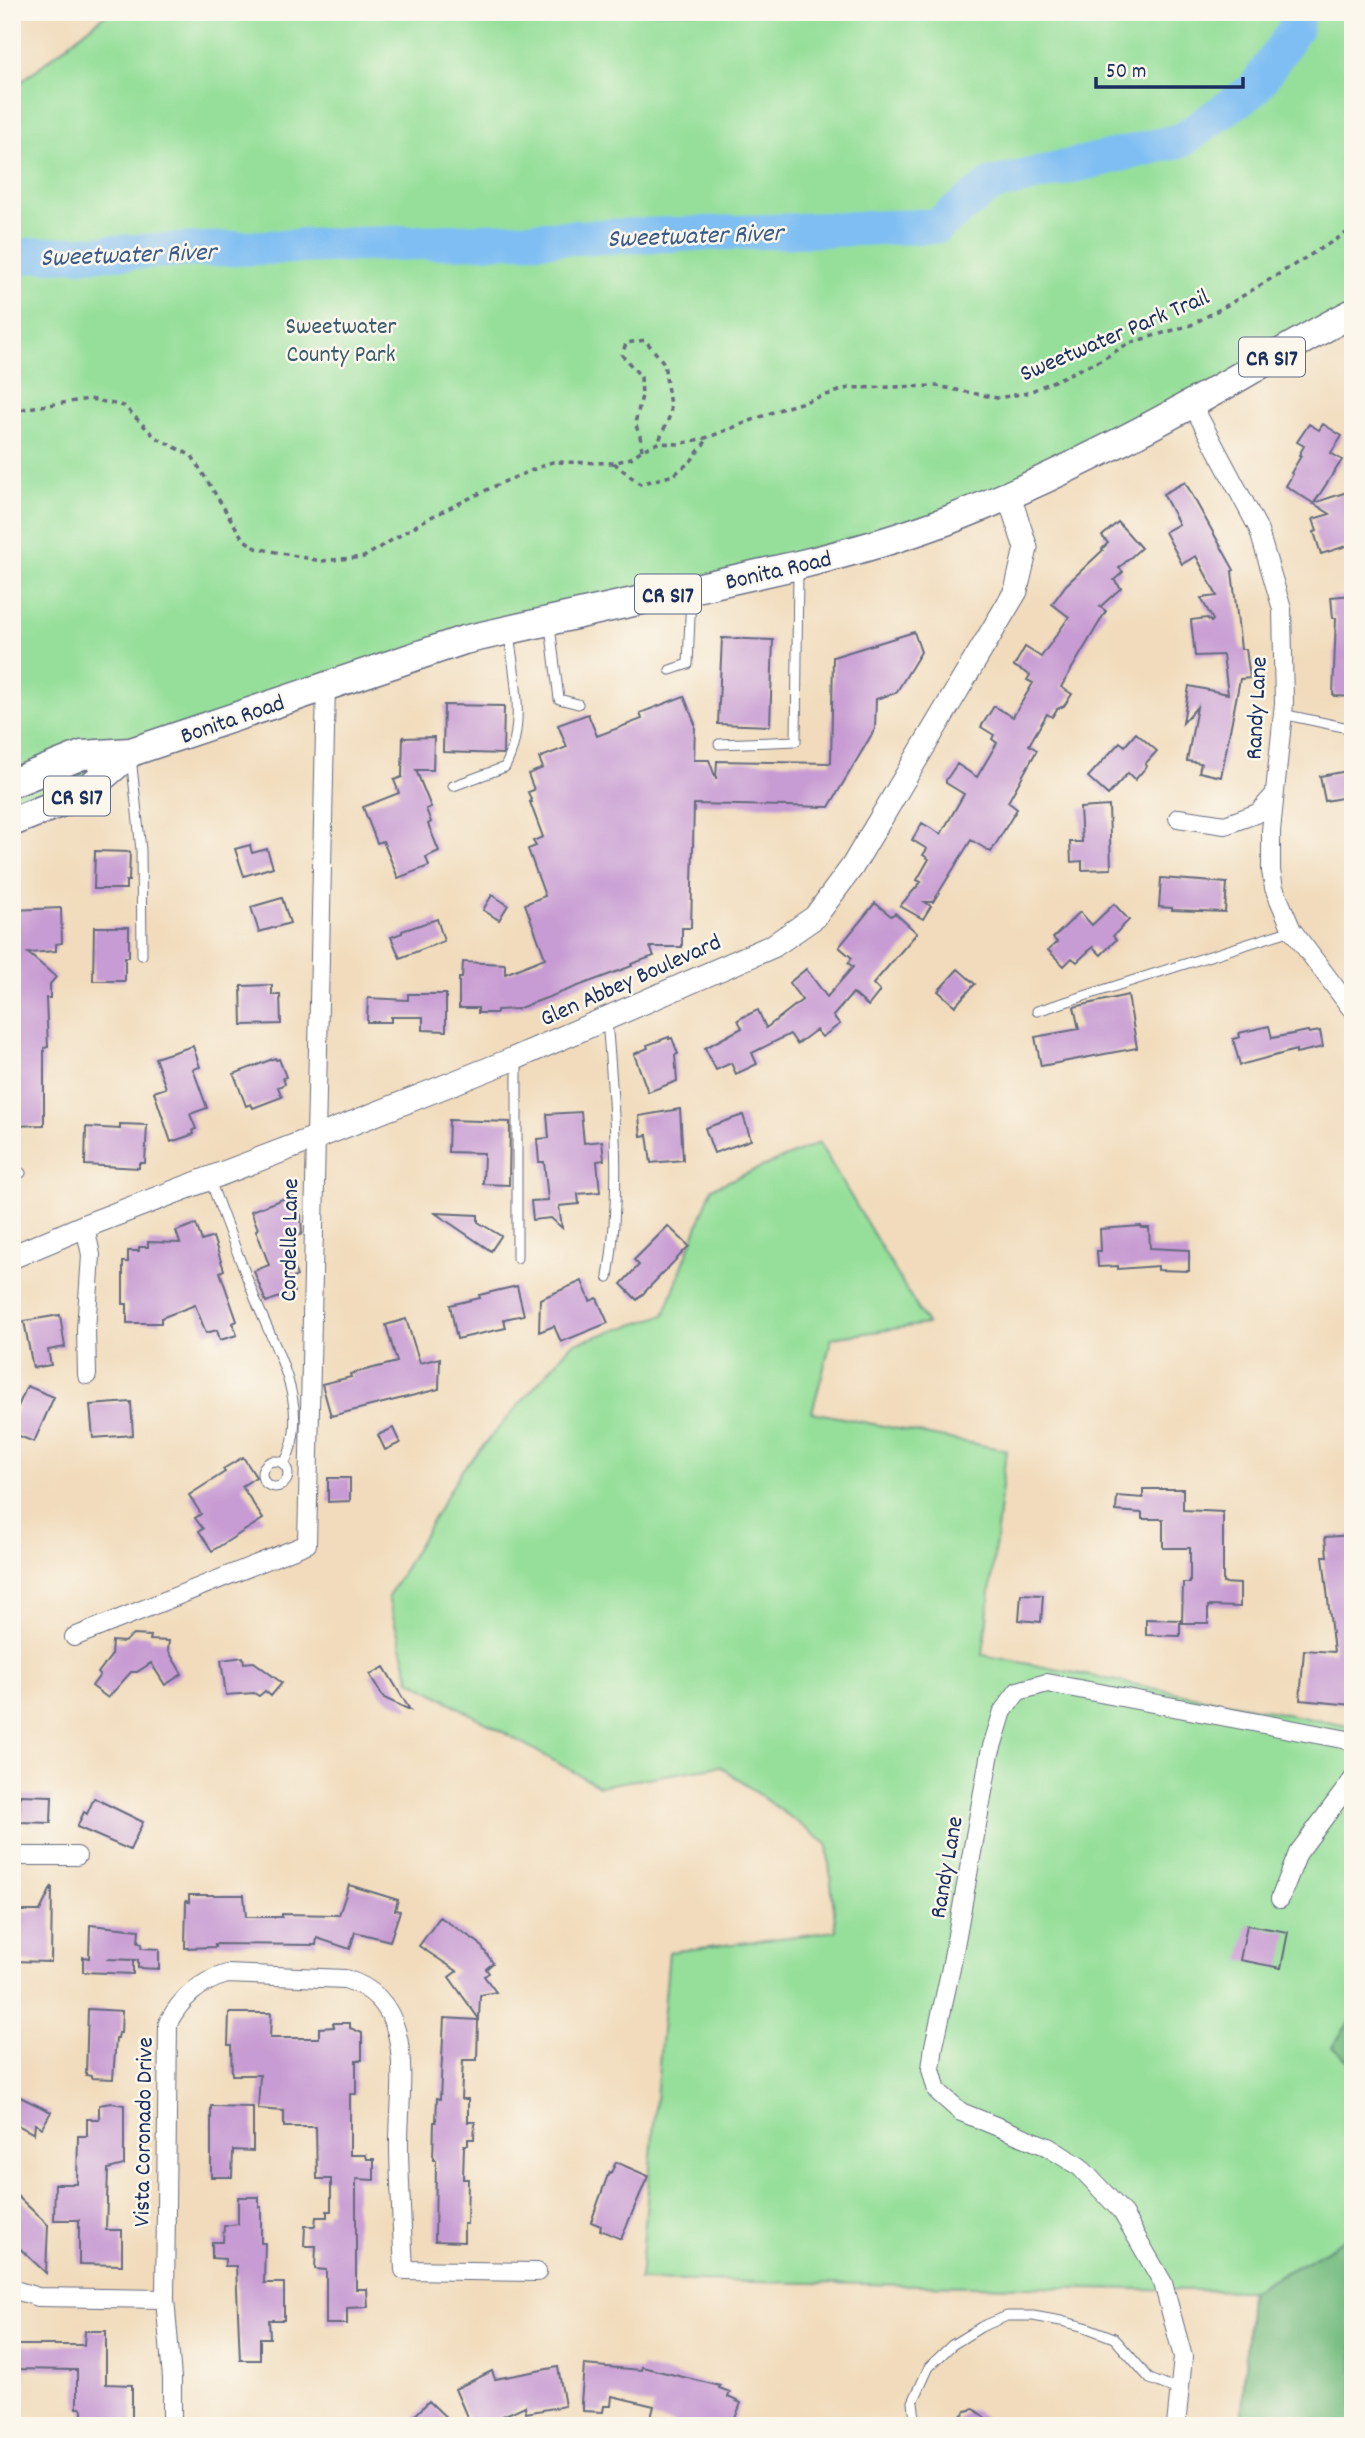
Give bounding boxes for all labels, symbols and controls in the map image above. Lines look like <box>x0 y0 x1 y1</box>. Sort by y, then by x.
scale bar <box>1096 46 1242 90</box>
text: 50 m <box>1106 58 1146 88</box>
water label: Sweetwater River <box>607 216 787 259</box>
water label: Sweetwater River <box>40 235 220 278</box>
street label: Sweetwater Park Trail <box>1015 281 1215 392</box>
park label: Sweetwater County Park <box>285 311 397 373</box>
road number: CR S17 <box>1239 338 1305 376</box>
street label: Bonita Road <box>722 543 835 601</box>
road number: CR S17 <box>635 574 701 614</box>
street label: Randy Lane <box>1238 656 1278 761</box>
street label: Bonita Road <box>176 687 290 754</box>
road number: CR S17 <box>44 776 110 816</box>
street label: Glen Abbey Boulevard <box>535 927 727 1037</box>
street label: Cordelle Lane <box>273 1178 309 1302</box>
street label: Randy Lane <box>922 1814 974 1921</box>
street label: Vista Coronado Drive <box>126 2037 164 2227</box>

